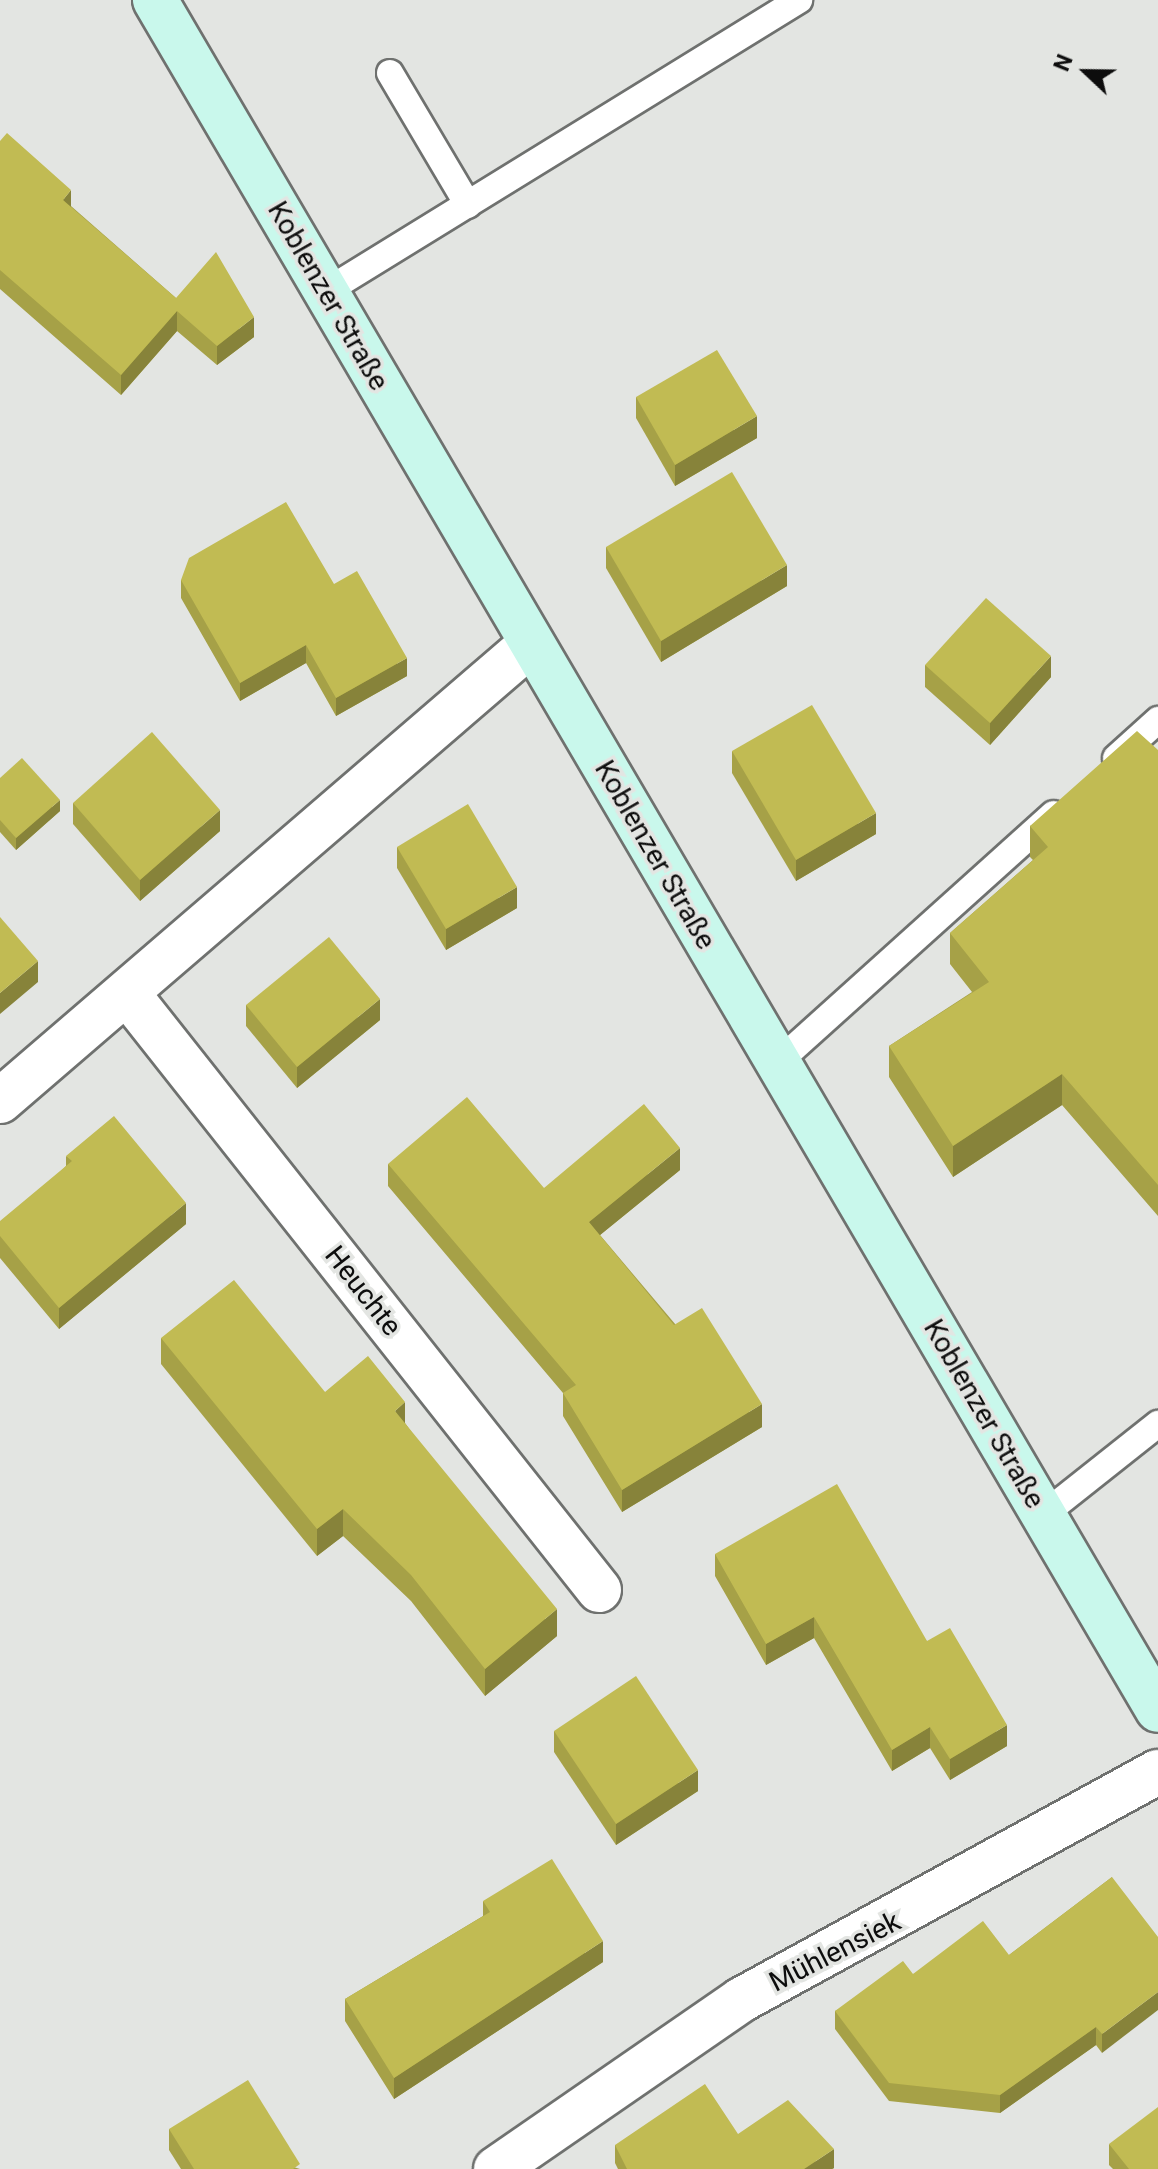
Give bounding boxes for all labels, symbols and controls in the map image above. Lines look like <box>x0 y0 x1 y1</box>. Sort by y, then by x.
north arrow <box>1046 32 1126 112</box>
text: N <box>1049 51 1078 75</box>
street label: Koblenzer Straße <box>260 196 396 396</box>
street label: Koblenzer Straße <box>587 755 723 955</box>
street label: Heuchte <box>318 1240 408 1342</box>
street label: Koblenzer Straße <box>916 1314 1052 1514</box>
street label: Mühlensiek <box>764 1905 906 1999</box>

